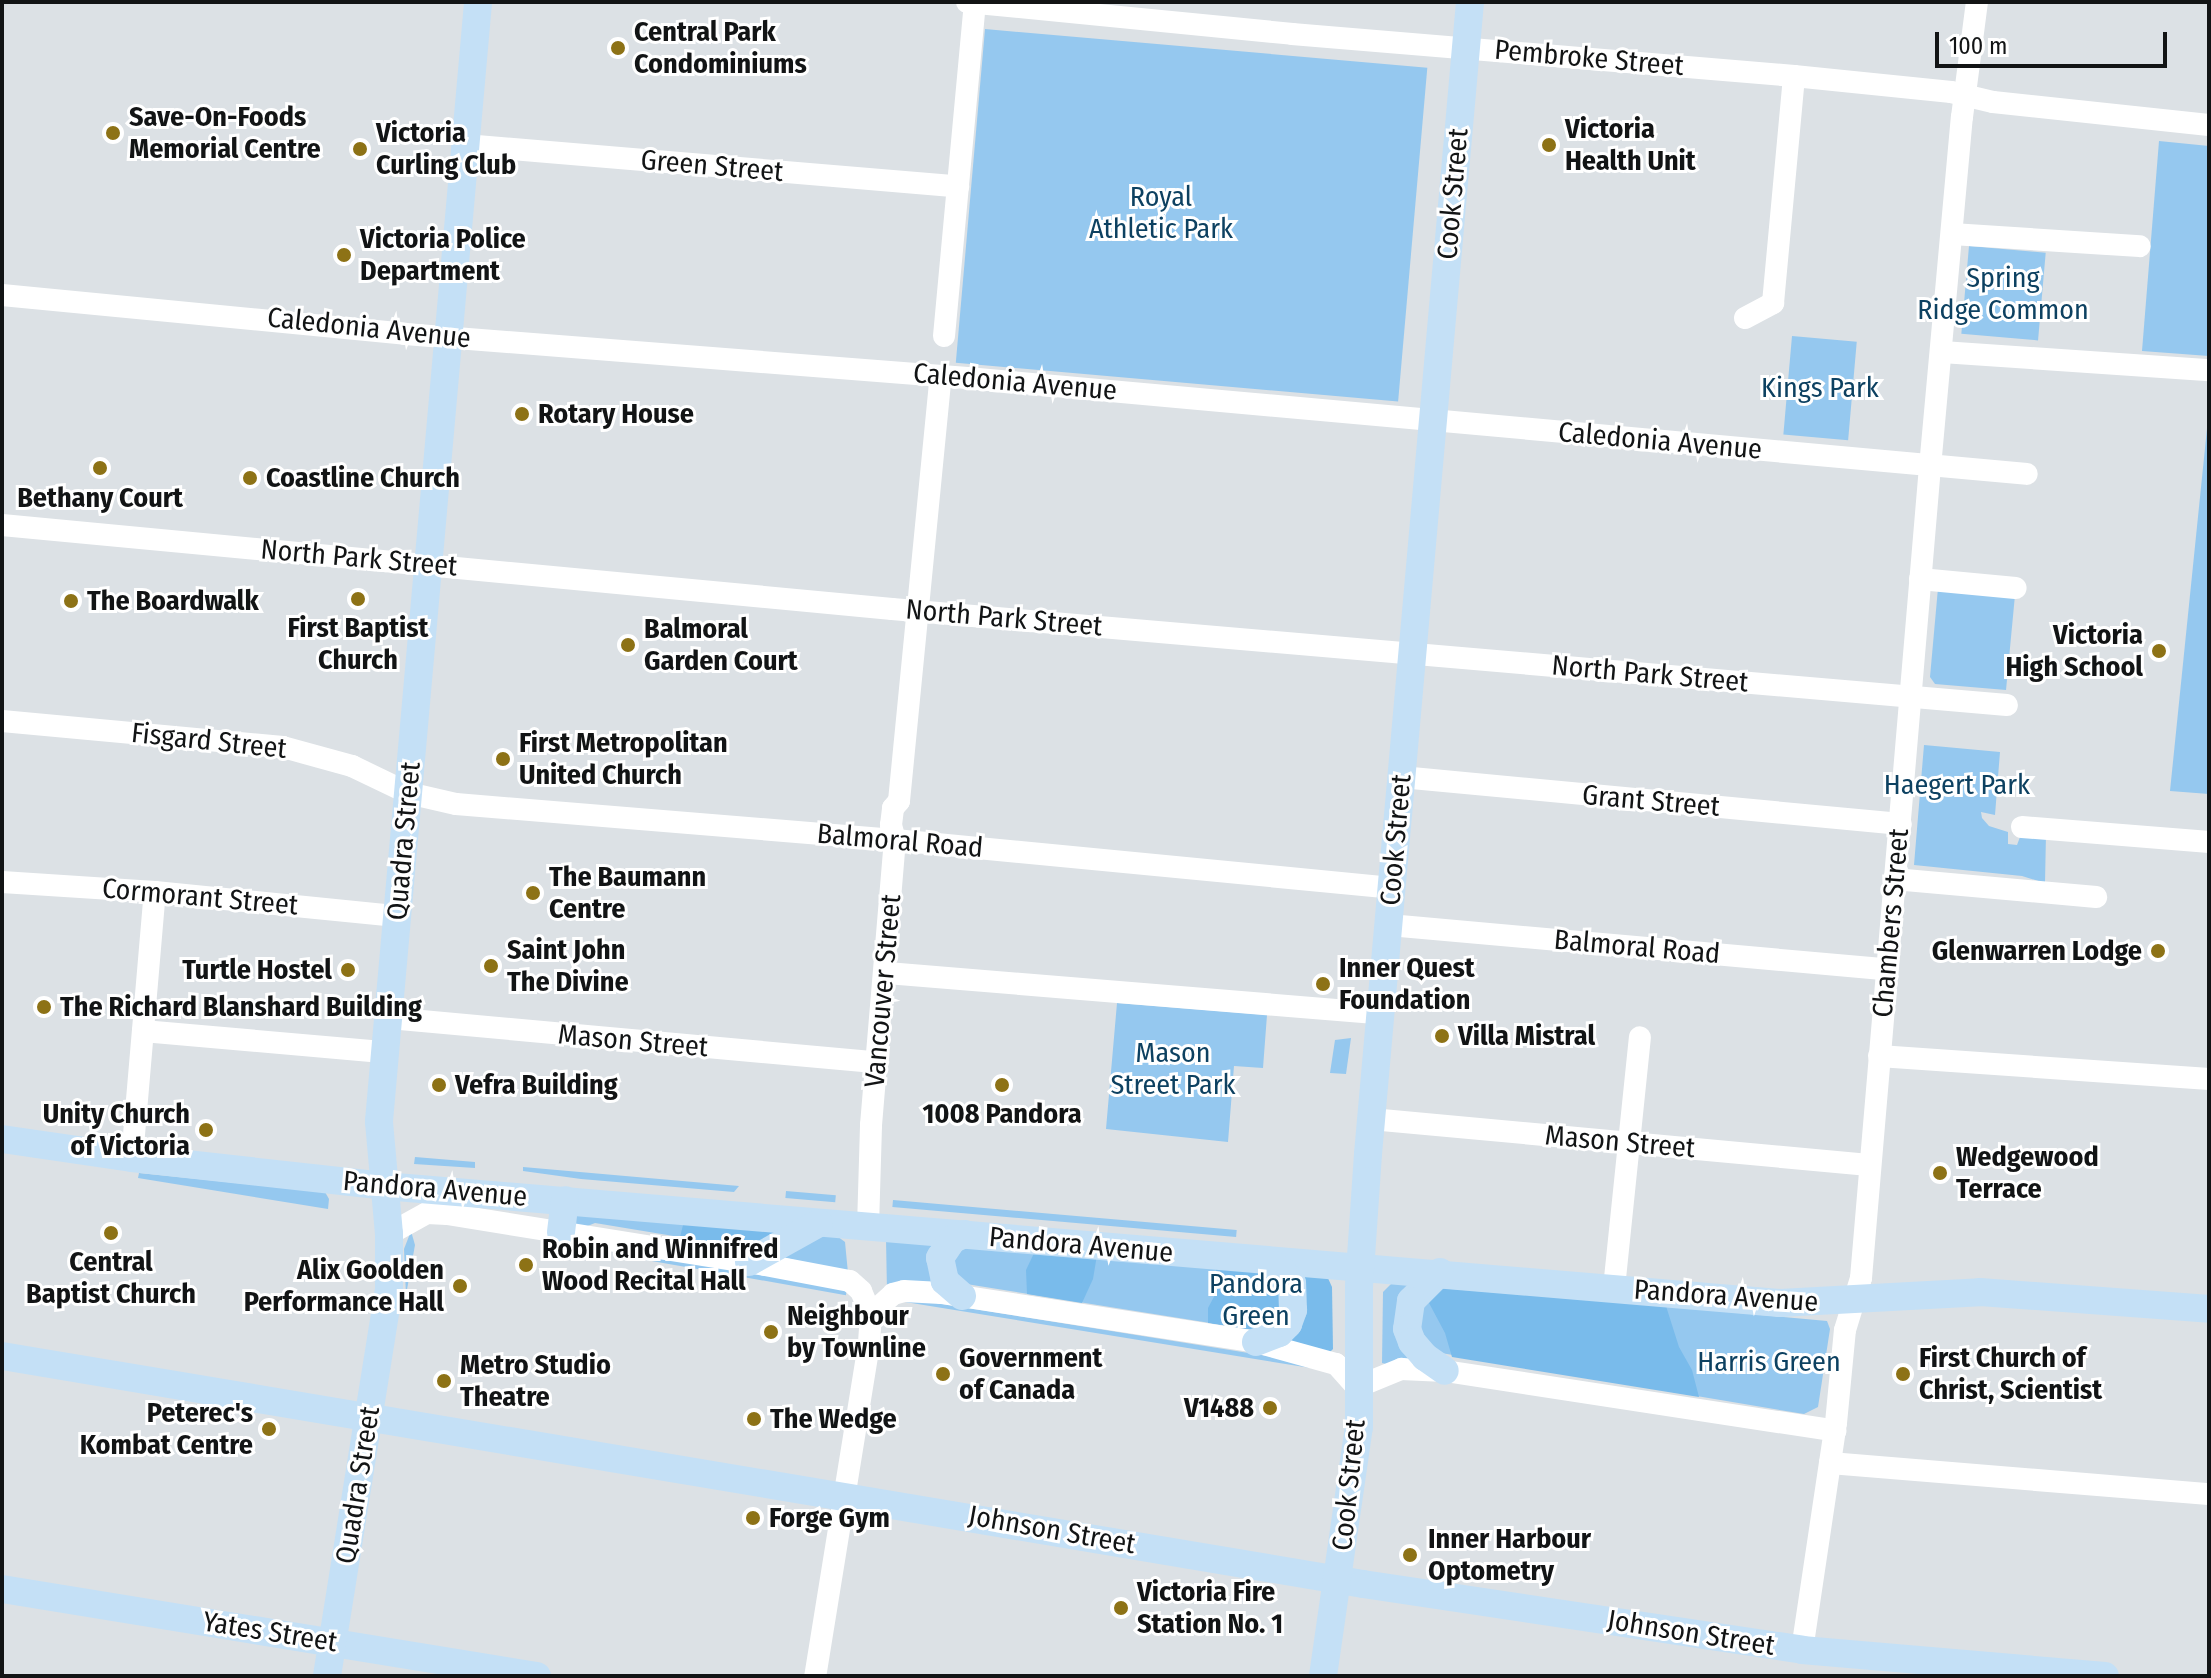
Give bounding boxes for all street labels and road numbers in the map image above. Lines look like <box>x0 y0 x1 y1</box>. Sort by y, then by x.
street label: Pembroke Street <box>1493 33 1685 83</box>
street label: Cook Street <box>1431 127 1475 261</box>
street label: Green Street <box>639 143 785 189</box>
street label: Caledonia Avenue <box>266 301 472 355</box>
street label: Caledonia Avenue <box>912 356 1118 408</box>
street label: Caledonia Avenue <box>1557 415 1763 467</box>
street label: North Park Street <box>259 533 459 583</box>
street label: North Park Street <box>904 593 1104 643</box>
street label: North Park Street <box>1550 649 1750 699</box>
street label: Fisgard Street <box>130 716 288 766</box>
street label: Quadra Street <box>380 760 428 922</box>
street label: Cook Street <box>1374 773 1418 907</box>
street label: Grant Street <box>1581 778 1721 824</box>
street label: Balmoral Road <box>815 817 985 865</box>
street label: Chambers Street <box>1866 827 1916 1019</box>
street label: Cormorant Street <box>101 872 299 922</box>
street label: Vancouver Street <box>858 893 908 1089</box>
street label: Balmoral Road <box>1552 923 1722 971</box>
street label: Mason Street <box>557 1018 709 1064</box>
street label: Mason Street <box>1544 1119 1696 1165</box>
street label: Pandora Avenue <box>342 1164 528 1214</box>
street label: Pandora Avenue <box>988 1220 1174 1270</box>
street label: Pandora Avenue <box>1633 1273 1819 1319</box>
street label: Quadra Street <box>329 1404 387 1566</box>
street label: Cook Street <box>1325 1418 1373 1552</box>
street label: Johnson Street <box>966 1499 1138 1561</box>
street label: Johnson Street <box>1605 1603 1777 1663</box>
street label: Yates Street <box>201 1605 339 1659</box>

